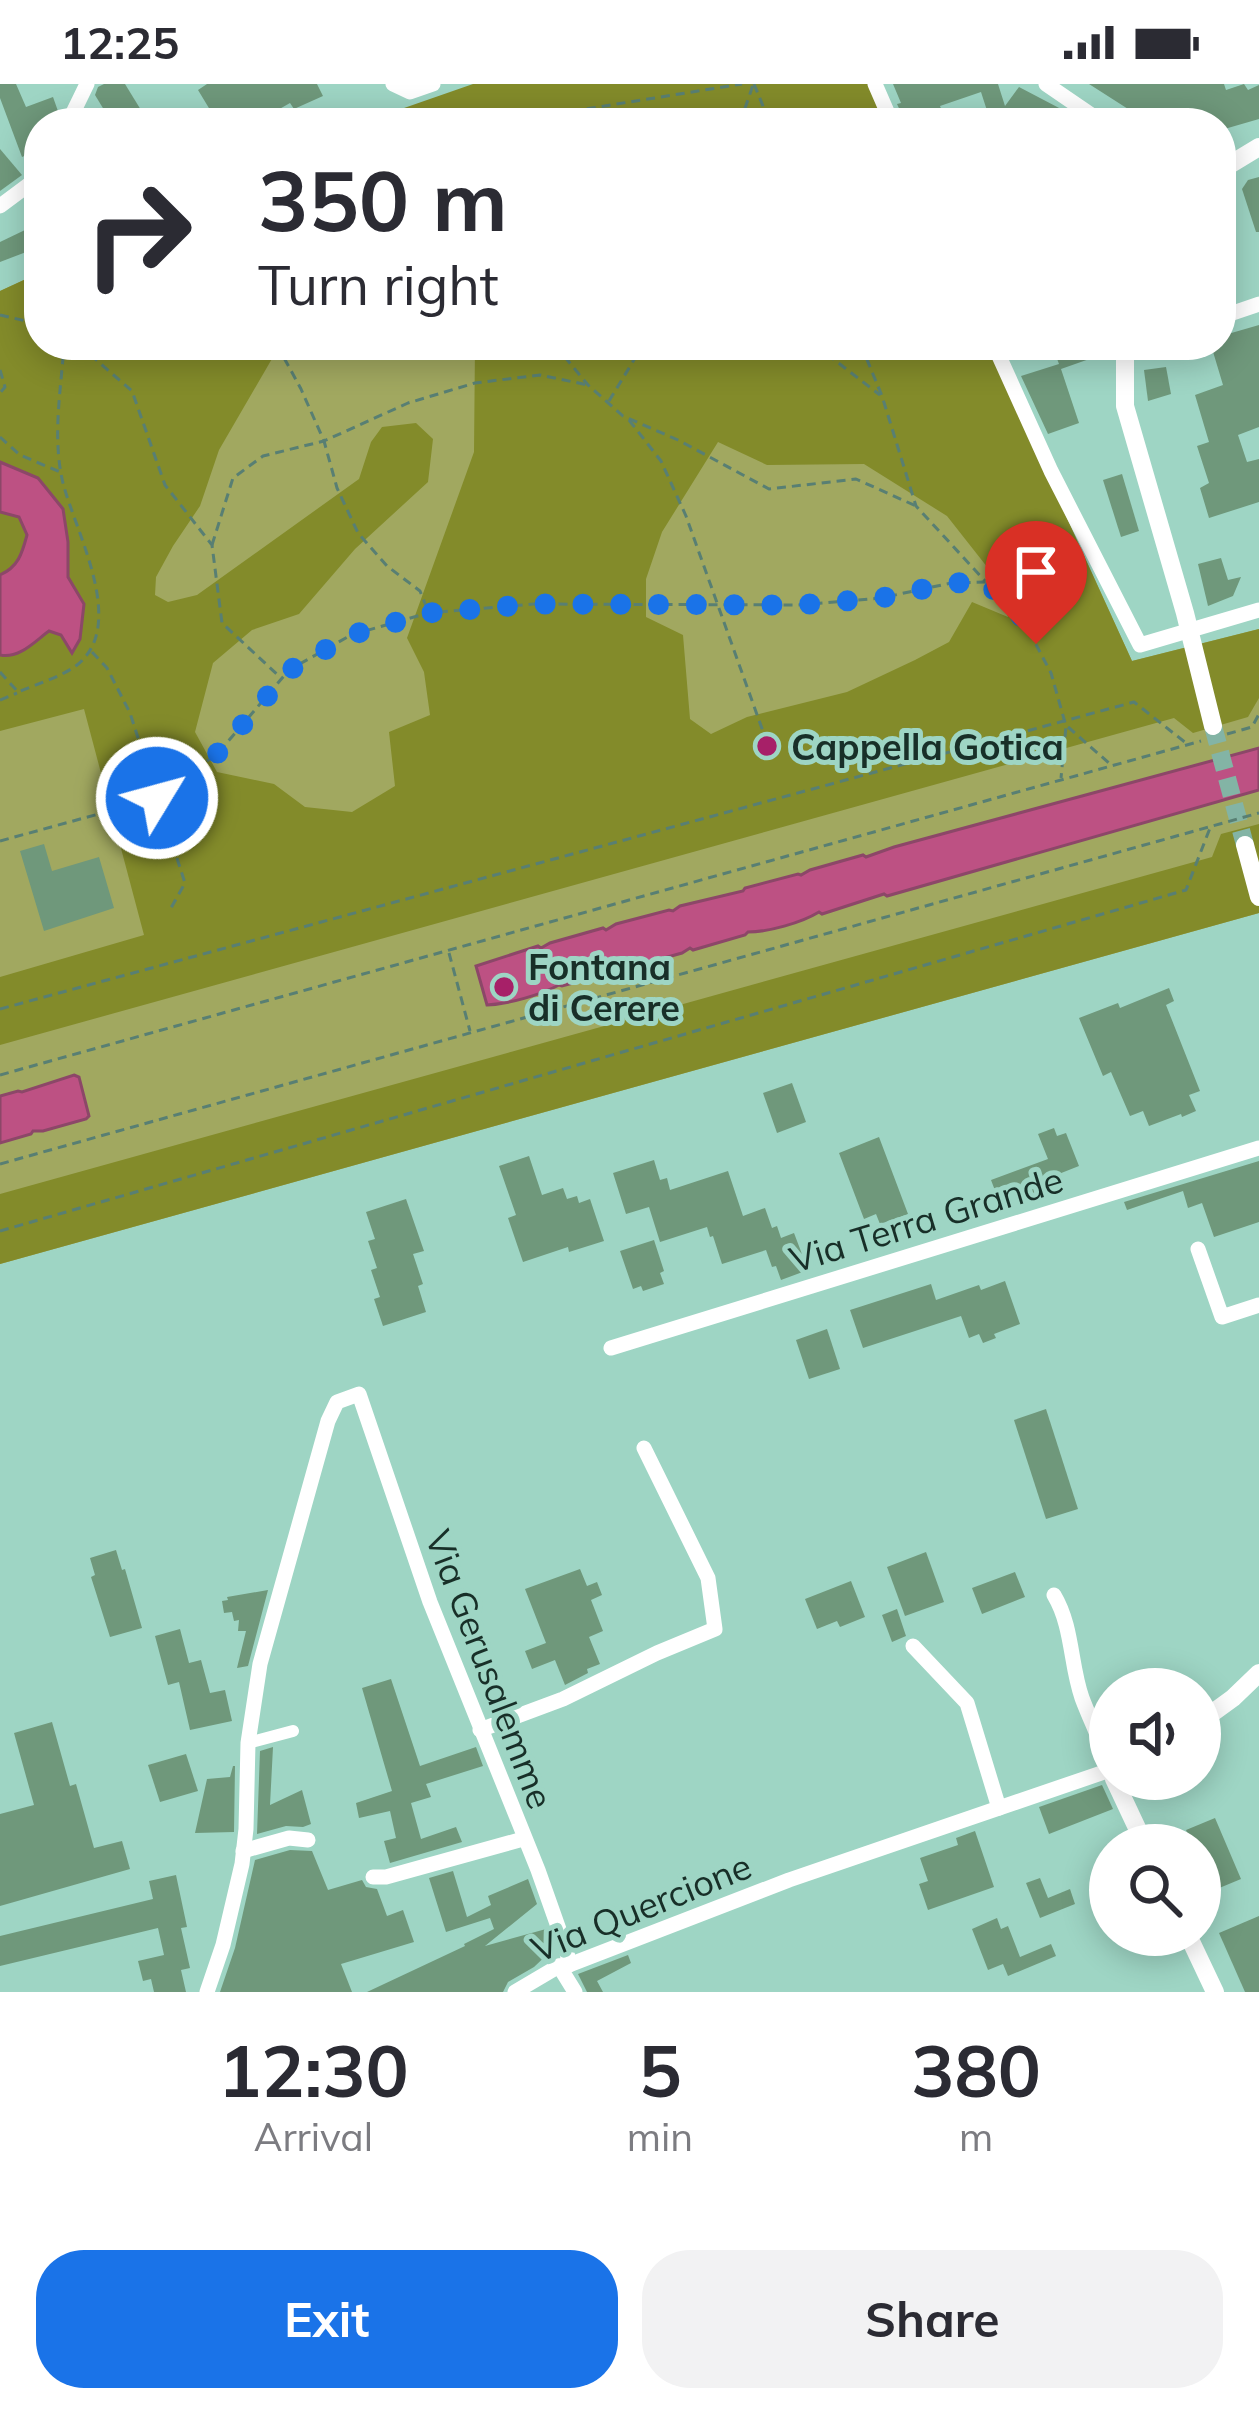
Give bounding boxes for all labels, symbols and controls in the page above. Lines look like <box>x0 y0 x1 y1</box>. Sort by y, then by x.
text: 12:25 <box>60 14 179 70</box>
text: 350 m <box>258 147 508 252</box>
icon: right <box>60 156 216 312</box>
text: Turn right <box>258 251 499 319</box>
pin <box>985 521 1087 644</box>
icon: arrive <box>1003 539 1069 605</box>
place label: Cappella Gotica <box>791 724 1064 769</box>
marker: Cappella Gotica <box>754 733 780 759</box>
position arrow <box>94 735 220 861</box>
place label: Fontana di Cerere <box>528 944 680 1030</box>
marker: Fontana di Cerere <box>491 974 517 1000</box>
street label: Via Terra Grande <box>784 1156 1068 1282</box>
street label: Via Gerusalemme <box>416 1523 564 1815</box>
map controls <box>1089 1668 1221 1956</box>
button: sound <box>1089 1668 1221 1800</box>
button: search <box>1089 1824 1221 1956</box>
street label: Via Quercione <box>524 1842 758 1972</box>
text: 12:30 <box>218 2025 409 2115</box>
text: 5 <box>638 2025 682 2115</box>
text: 380 <box>911 2025 1041 2115</box>
text: Arrival <box>254 2112 373 2161</box>
text: min <box>627 2112 693 2161</box>
text: m <box>959 2112 993 2161</box>
button: Exit <box>36 2250 618 2388</box>
button: Share <box>642 2250 1223 2388</box>

